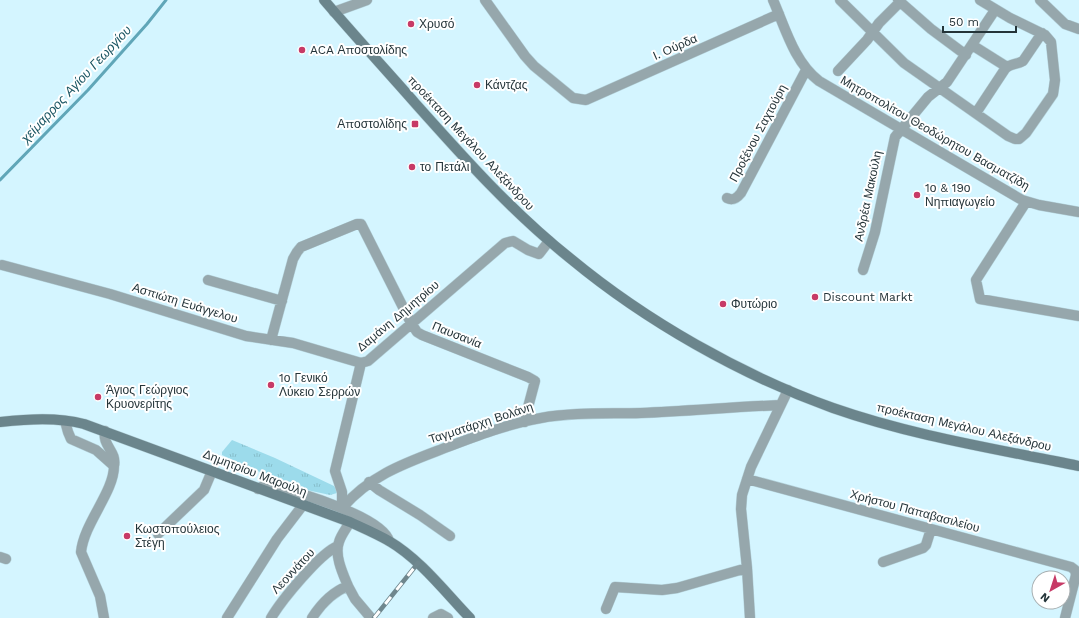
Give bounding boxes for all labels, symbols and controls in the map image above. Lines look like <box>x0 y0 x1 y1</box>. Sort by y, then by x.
scale bar <box>943 8 1016 34</box>
text: 50 m <box>949 15 979 29</box>
place label: Χρυσό <box>419 17 455 31</box>
marker: Χρυσό <box>406 19 416 29</box>
water label: χείμαρρος Αγίου Γεωργίου <box>17 22 134 146</box>
street label: Ι. Ούρδα <box>651 31 699 63</box>
place label: ACA Αποστολίδης <box>310 43 407 57</box>
marker: ACA Αποστολίδης <box>297 45 307 55</box>
street label: προέκταση Μεγάλου Αλεξάνδρου <box>405 73 537 213</box>
street label: Μητροπολίτου Θεοδώρητου Βασματζίδη <box>838 73 1032 193</box>
place label: Κάντζας <box>485 78 528 92</box>
marker: Κάντζας <box>472 80 482 90</box>
street label: Προξένου Σαχτούρη <box>726 82 790 184</box>
place label: Αποστολίδης <box>337 117 407 131</box>
marker: Αποστολίδης <box>410 119 420 129</box>
street label: Ανδρέα Μακούλη <box>852 149 884 243</box>
place label: το Πετάλι <box>420 160 470 174</box>
marker: το Πετάλι <box>407 162 417 172</box>
place label: 1ο & 19ο Νηπιαγωγείο <box>925 181 995 209</box>
marker: 1ο & 19ο Νηπιαγωγείο <box>912 190 922 200</box>
street label: Δαμάνη Δημητρίου <box>354 278 442 354</box>
street label: Ασπιώτη Ευάγγελου <box>131 280 239 326</box>
place label: Discount Markt <box>823 290 913 304</box>
marker: Discount Markt <box>810 292 820 302</box>
place label: Φυτώριο <box>731 297 778 311</box>
marker: Φυτώριο <box>718 299 728 309</box>
street label: Παυσανία <box>430 319 484 351</box>
place label: 1ο Γενικό Λύκειο Σερρών <box>279 371 360 399</box>
marker: 1ο Γενικό Λύκειο Σερρών <box>266 380 276 390</box>
place label: Άγιος Γεώργιος Κρυονερίτης <box>106 383 189 411</box>
marker: Άγιος Γεώργιος Κρυονερίτης <box>93 392 103 402</box>
street label: Ταγματάρχη Βολάνη <box>427 400 535 446</box>
street label: προέκταση Μεγάλου Αλεξάνδρου <box>875 400 1053 454</box>
street label: Δημητρίου Μαρούλη <box>201 447 309 499</box>
street label: Χρήστου Παπαβασιλείου <box>849 487 981 535</box>
place label: Κωστοπούλειος Στέγη <box>135 522 220 550</box>
marker: Κωστοπούλειος Στέγη <box>122 531 132 541</box>
street label: Λεοννάτου <box>269 545 317 597</box>
north arrow <box>1031 570 1071 610</box>
text: N <box>1038 590 1052 605</box>

